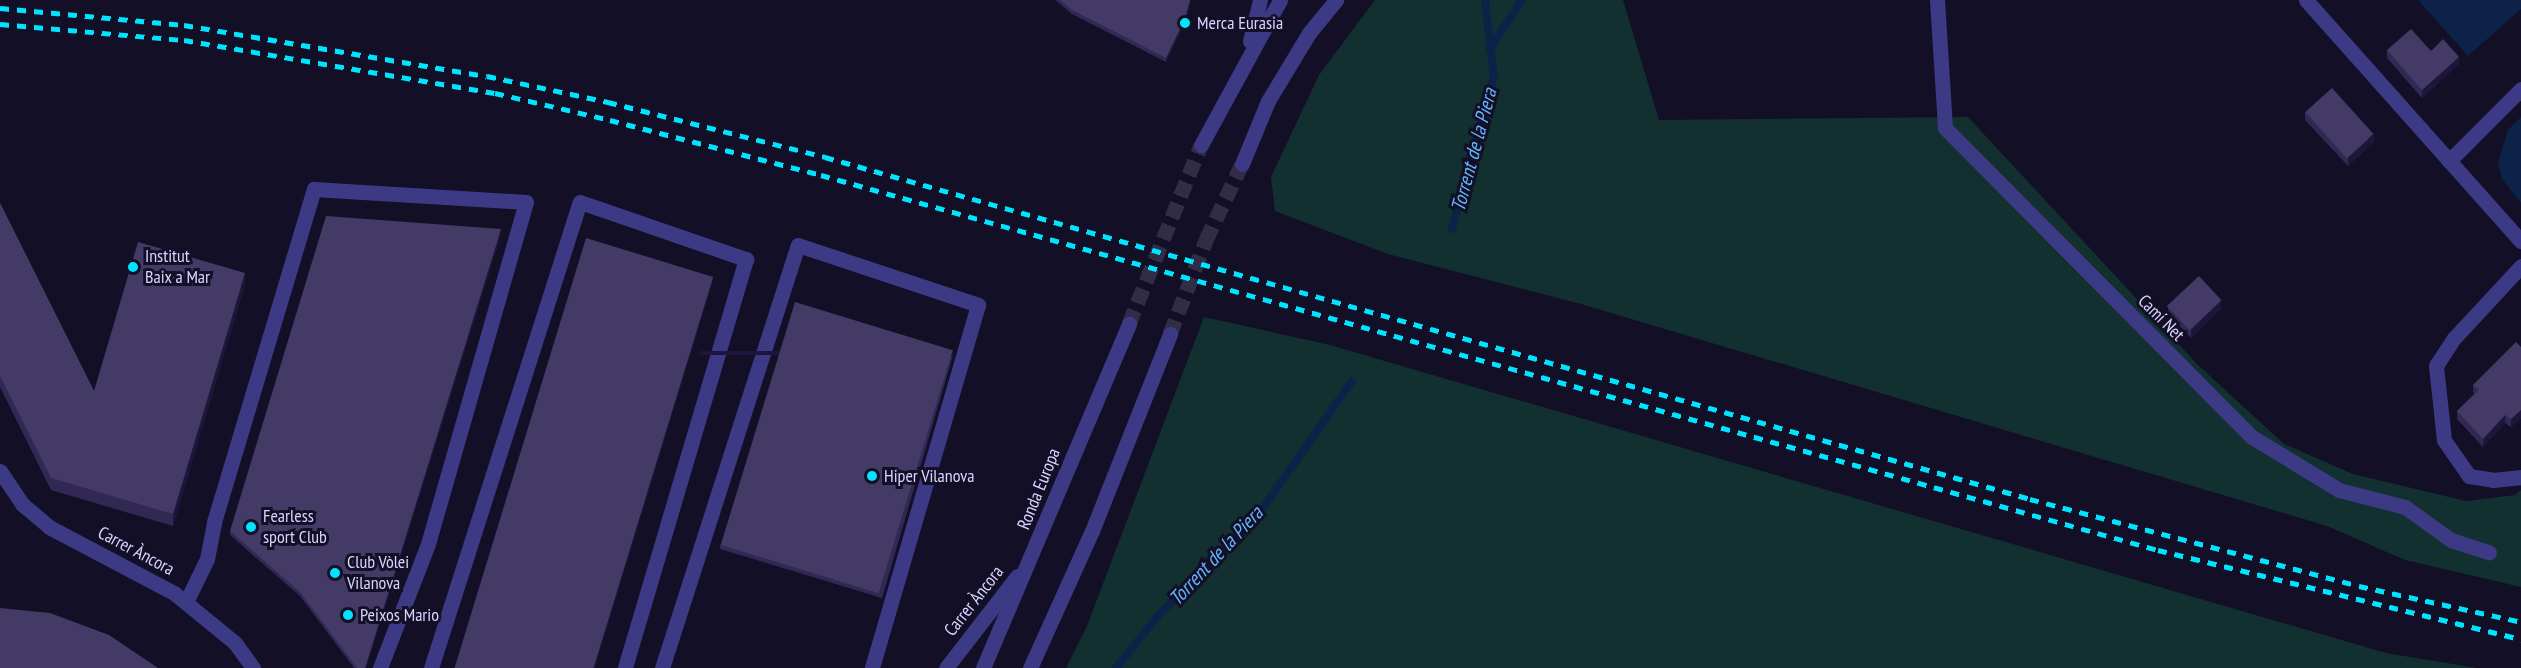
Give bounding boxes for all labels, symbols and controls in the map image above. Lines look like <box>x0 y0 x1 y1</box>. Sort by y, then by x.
place label: Merca Eurasia <box>1197 12 1283 34</box>
marker: Merca Eurasia <box>1178 16 1192 30</box>
water label: Torrent de la Piera <box>1446 86 1502 214</box>
place label: Institut Baix a Mar <box>145 246 210 288</box>
marker: Institut Baix a Mar <box>126 260 140 274</box>
street label: Camí Net <box>2133 290 2189 346</box>
street label: Ronda Europa <box>1013 445 1065 533</box>
place label: Hiper Vilanova <box>884 465 975 487</box>
marker: Hiper Vilanova <box>865 469 879 483</box>
water label: Torrent de la Piera <box>1164 502 1268 610</box>
place label: Fearless sport Club <box>263 506 327 548</box>
marker: Fearless sport Club <box>244 520 258 534</box>
street label: Carrer Àncora <box>94 522 178 580</box>
place label: Club Vòlei Vilanova <box>347 552 410 594</box>
street label: Carrer Àncora <box>940 561 1008 641</box>
marker: Club Vòlei Vilanova <box>328 566 342 580</box>
place label: Peixos Mario <box>360 604 439 626</box>
marker: Peixos Mario <box>341 608 355 622</box>

